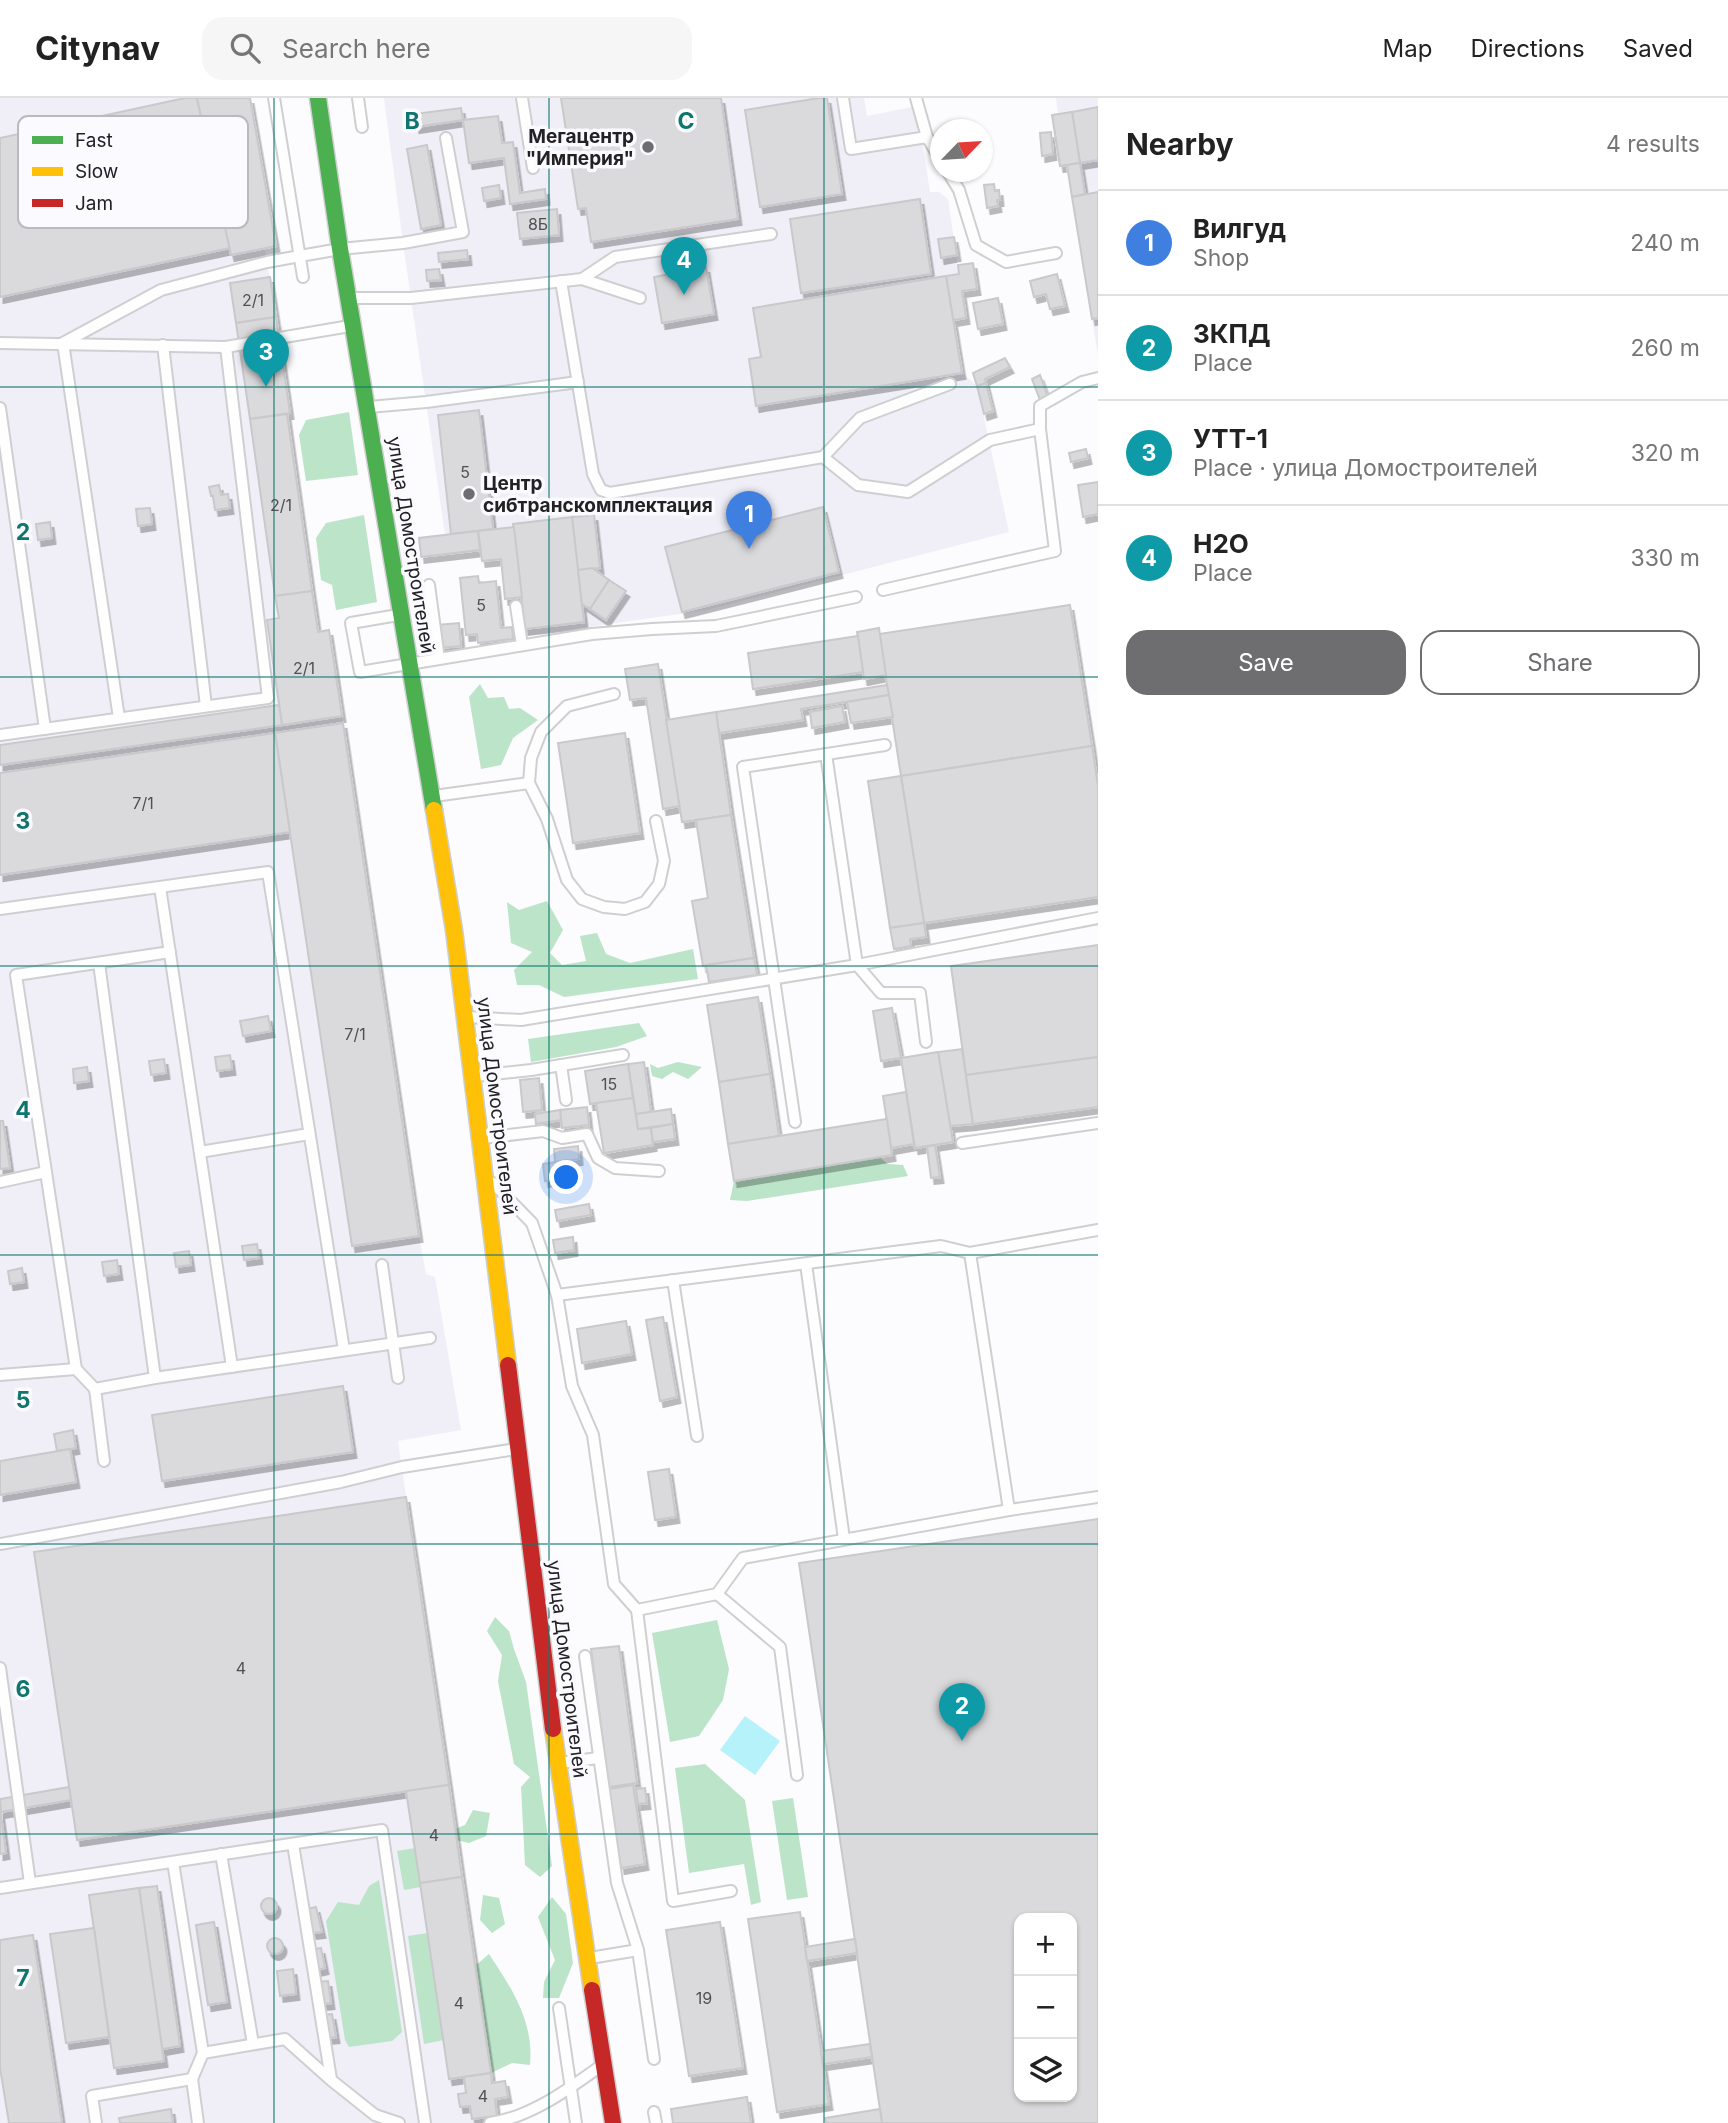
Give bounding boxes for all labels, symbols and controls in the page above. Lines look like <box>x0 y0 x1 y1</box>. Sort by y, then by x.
search box <box>202 17 692 80</box>
text: Citynav <box>35 28 160 68</box>
icon: search <box>226 29 264 67</box>
text: Search here <box>282 33 431 64</box>
text: Map <box>1383 34 1432 63</box>
text: Directions <box>1470 34 1585 63</box>
text: Saved <box>1623 34 1693 63</box>
text: B <box>404 107 420 135</box>
text: C <box>677 107 695 135</box>
legend <box>18 116 248 228</box>
north arrow <box>930 119 993 182</box>
place label: Мегацентр "Империя" <box>526 125 634 170</box>
text: Nearby <box>1126 126 1234 162</box>
text: Fast <box>75 129 113 152</box>
text: 4 results <box>1606 130 1700 158</box>
marker: Мегацентр "Империя" <box>640 139 656 155</box>
text: Slow <box>75 160 118 183</box>
text: Jam <box>75 192 113 215</box>
text: Вилгуд <box>1193 213 1286 244</box>
house number: 8Б <box>528 214 548 234</box>
text: 1 <box>1144 229 1154 257</box>
text: 240 m <box>1630 229 1700 257</box>
pin: 4 <box>661 237 707 295</box>
text: Shop <box>1193 244 1249 272</box>
house number: 2/1 <box>242 290 264 310</box>
text: ЗКПД <box>1193 318 1270 349</box>
pin: 3 <box>243 329 289 387</box>
text: 2 <box>1142 334 1156 362</box>
text: 260 m <box>1631 334 1700 362</box>
text: Place <box>1193 349 1253 377</box>
text: УТТ-1 <box>1193 423 1268 454</box>
street label: улица Домостроителей <box>382 435 440 655</box>
text: 3 <box>1142 439 1156 467</box>
text: 320 m <box>1631 439 1700 467</box>
text: Place · улица Домостроителей <box>1193 454 1538 482</box>
house number: 5 <box>460 462 470 482</box>
place label: Центр сибтранскомплектация <box>483 472 713 517</box>
marker: Центр сибтранскомплектация <box>461 486 477 502</box>
pin: 1 <box>726 491 772 549</box>
house number: 2/1 <box>270 495 292 515</box>
text: 2 <box>16 518 30 546</box>
text: H2O <box>1193 528 1249 559</box>
text: 4 <box>1141 544 1157 572</box>
text: 330 m <box>1630 544 1700 572</box>
text: Place <box>1193 559 1253 587</box>
house number: 5 <box>476 595 486 615</box>
button: Save <box>1126 630 1406 695</box>
button: Share <box>1420 630 1700 695</box>
house number: 2/1 <box>293 658 315 678</box>
house number: 7/1 <box>132 793 154 813</box>
text: 3 <box>16 807 30 835</box>
street label: улица Домостроителей <box>472 996 522 1216</box>
house number: 7/1 <box>344 1024 366 1044</box>
house number: 15 <box>601 1074 617 1094</box>
text: 4 <box>15 1096 31 1124</box>
your location <box>549 1160 583 1194</box>
text: 5 <box>16 1386 30 1414</box>
street label: улица Домостроителей <box>542 1559 592 1779</box>
house number: 4 <box>236 1658 246 1678</box>
text: 6 <box>16 1675 30 1703</box>
pin: 2 <box>939 1683 985 1741</box>
house number: 4 <box>429 1825 439 1845</box>
map controls <box>1014 1913 1077 2102</box>
button: + <box>1014 1913 1077 1976</box>
text: 7 <box>16 1964 30 1992</box>
button: − <box>1014 1976 1077 2039</box>
house number: 19 <box>696 1988 712 2008</box>
house number: 4 <box>454 1993 464 2013</box>
button: layers <box>1014 2039 1077 2102</box>
house number: 4 <box>478 2086 488 2106</box>

